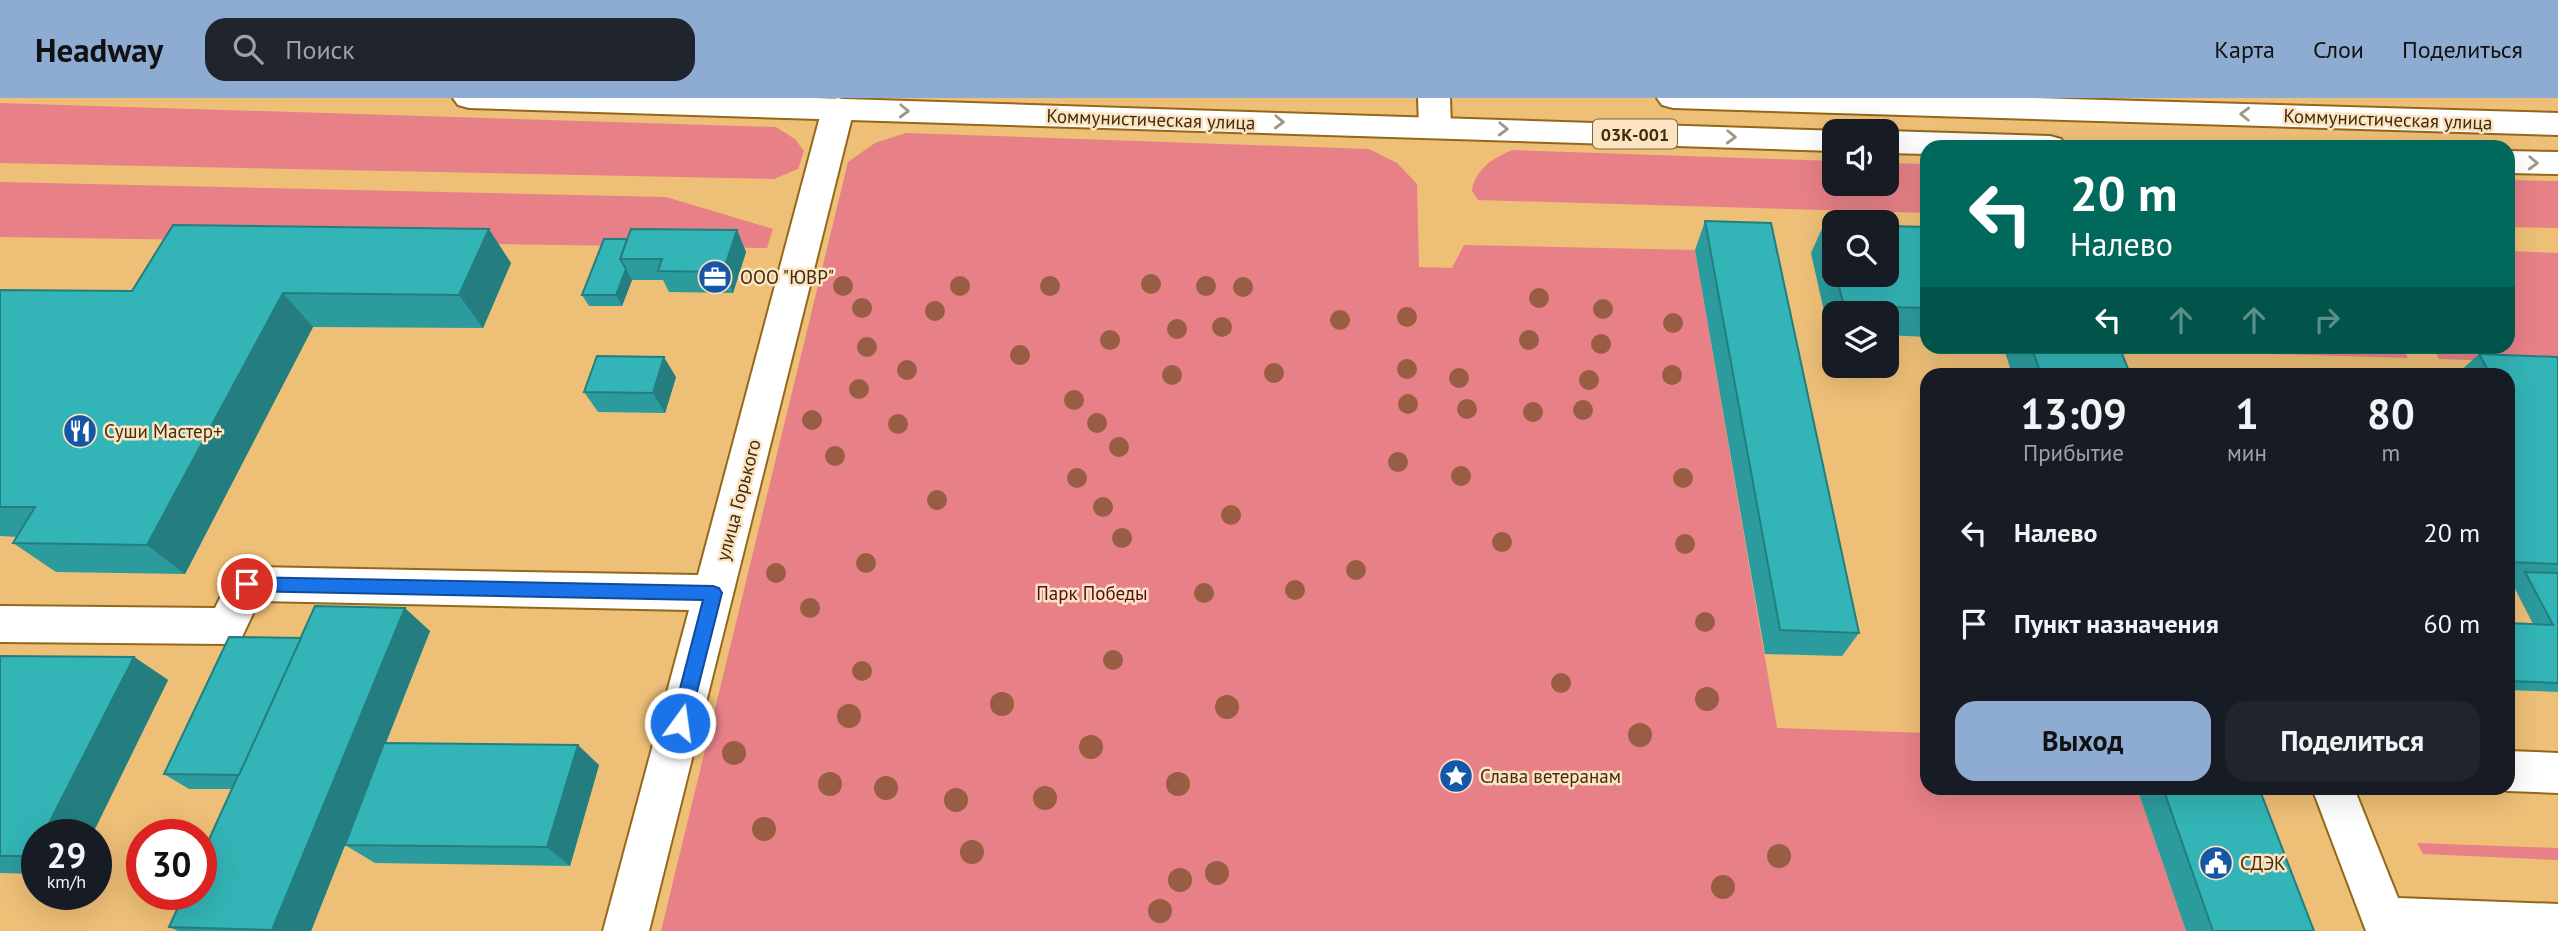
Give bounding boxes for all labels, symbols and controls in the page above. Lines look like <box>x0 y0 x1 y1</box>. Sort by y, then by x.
search box <box>205 18 695 81</box>
text: Headway <box>35 28 163 71</box>
icon: search <box>229 30 267 68</box>
text: Поиск <box>285 33 355 66</box>
text: Карта <box>2214 34 2275 65</box>
text: Слои <box>2313 34 2364 65</box>
text: Поделиться <box>2402 34 2523 65</box>
one-way arrow <box>900 103 910 119</box>
street label: Коммунистическая улица <box>1046 103 1256 135</box>
street label: Коммунистическая улица <box>2283 103 2493 135</box>
one-way arrow <box>2239 107 2250 122</box>
one-way arrow <box>1273 115 1284 130</box>
map controls <box>1822 119 1899 378</box>
button: sound <box>1822 119 1899 196</box>
road number: 03К-001 <box>1593 120 1677 149</box>
one-way arrow <box>1498 122 1509 137</box>
one-way arrow <box>1725 129 1736 144</box>
one-way arrow <box>2528 155 2539 170</box>
text: 20 m <box>2070 161 2177 225</box>
icon: left <box>1955 168 2046 259</box>
button: search <box>1822 210 1899 287</box>
text: Налево <box>2070 223 2173 265</box>
office icon: ООО "ЮВР" <box>696 258 734 296</box>
place label: ООО "ЮВР" <box>740 265 834 289</box>
button: layers <box>1822 301 1899 378</box>
icon: left <box>2089 301 2127 339</box>
icon: ahead <box>2162 301 2200 339</box>
icon: ahead <box>2235 301 2273 339</box>
icon: right <box>2308 301 2346 339</box>
text: 13:09 <box>2020 386 2127 441</box>
text: 1 <box>2235 386 2259 441</box>
text: 80 <box>2367 386 2415 441</box>
restaurant icon: Суши Мастер+ <box>61 412 99 450</box>
place label: Суши Мастер+ <box>104 419 223 443</box>
street label: улица Горького <box>710 437 766 563</box>
text: Прибытие <box>2023 438 2124 467</box>
text: мин <box>2227 438 2267 467</box>
text: m <box>2382 438 2400 467</box>
icon: left <box>1955 514 1993 552</box>
text: Налево <box>2014 516 2098 549</box>
text: 20 m <box>2424 516 2480 549</box>
pin <box>217 554 277 614</box>
icon: arrive <box>228 565 266 603</box>
park label: Парк Победы <box>1036 581 1148 605</box>
icon: arrive <box>1955 605 1993 643</box>
text: Пункт назначения <box>2014 607 2219 640</box>
text: 60 m <box>2424 607 2480 640</box>
position arrow <box>643 686 717 760</box>
button: Выход <box>1955 701 2211 781</box>
button: Поделиться <box>2225 701 2480 781</box>
place icon: Слава ветеранам <box>1437 757 1475 795</box>
place label: Слава ветеранам <box>1480 764 1621 788</box>
speed limit sign: 30 <box>126 819 217 910</box>
text: 29 <box>47 832 86 878</box>
public building icon: СДЭК <box>2197 844 2235 882</box>
place label: СДЭК <box>2240 851 2286 875</box>
text: km/h <box>47 870 86 893</box>

